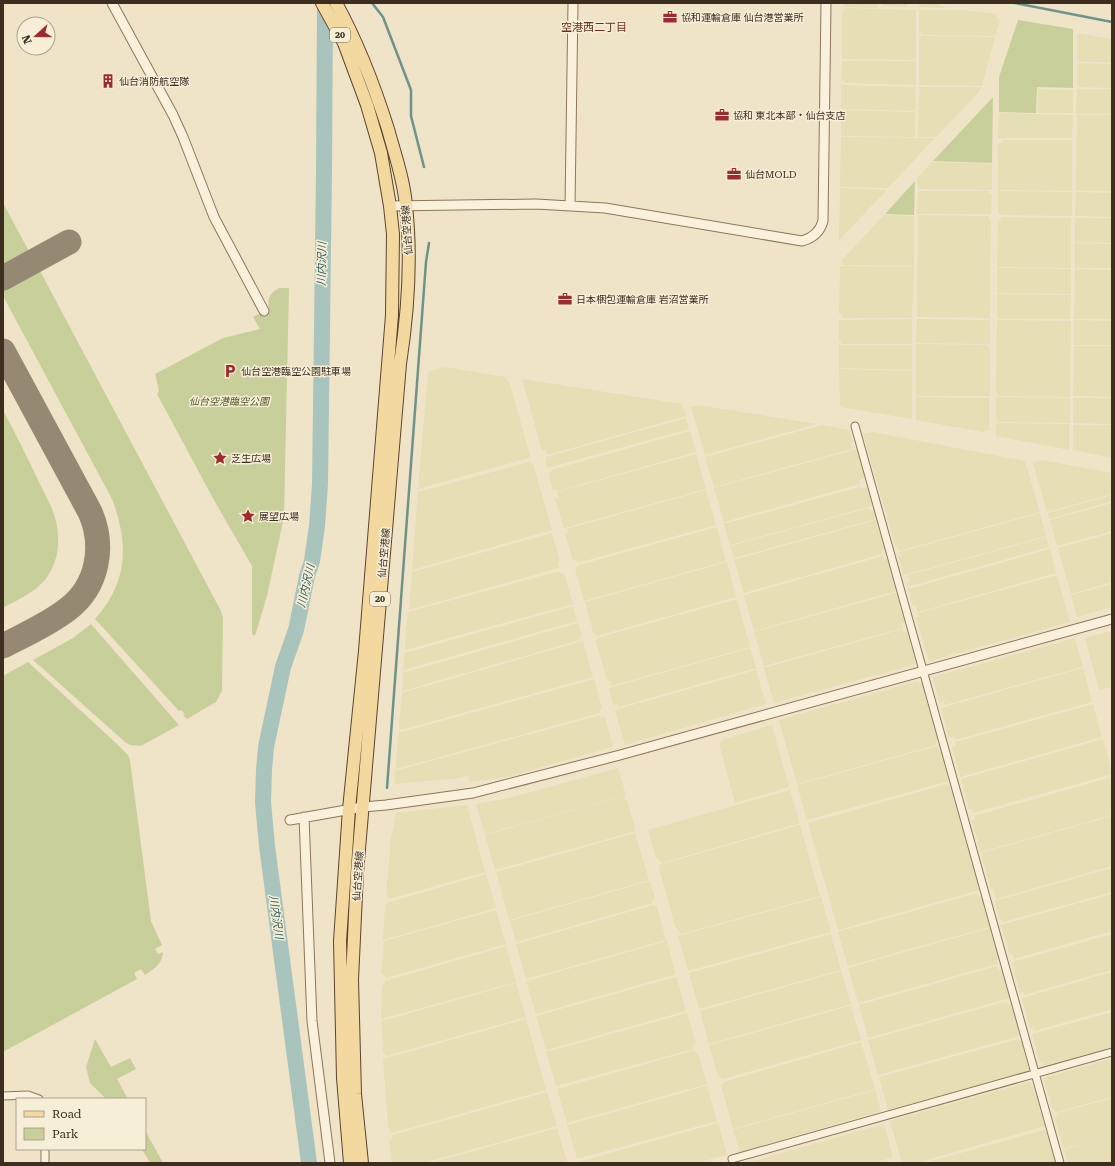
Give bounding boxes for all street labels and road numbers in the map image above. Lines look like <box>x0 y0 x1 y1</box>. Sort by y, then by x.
road number: 20 <box>330 28 350 42</box>
street label: 仙台空港線 <box>400 205 414 255</box>
street label: 仙台空港線 <box>376 528 392 578</box>
road number: 20 <box>370 592 390 606</box>
street label: 仙台空港線 <box>351 851 365 901</box>

